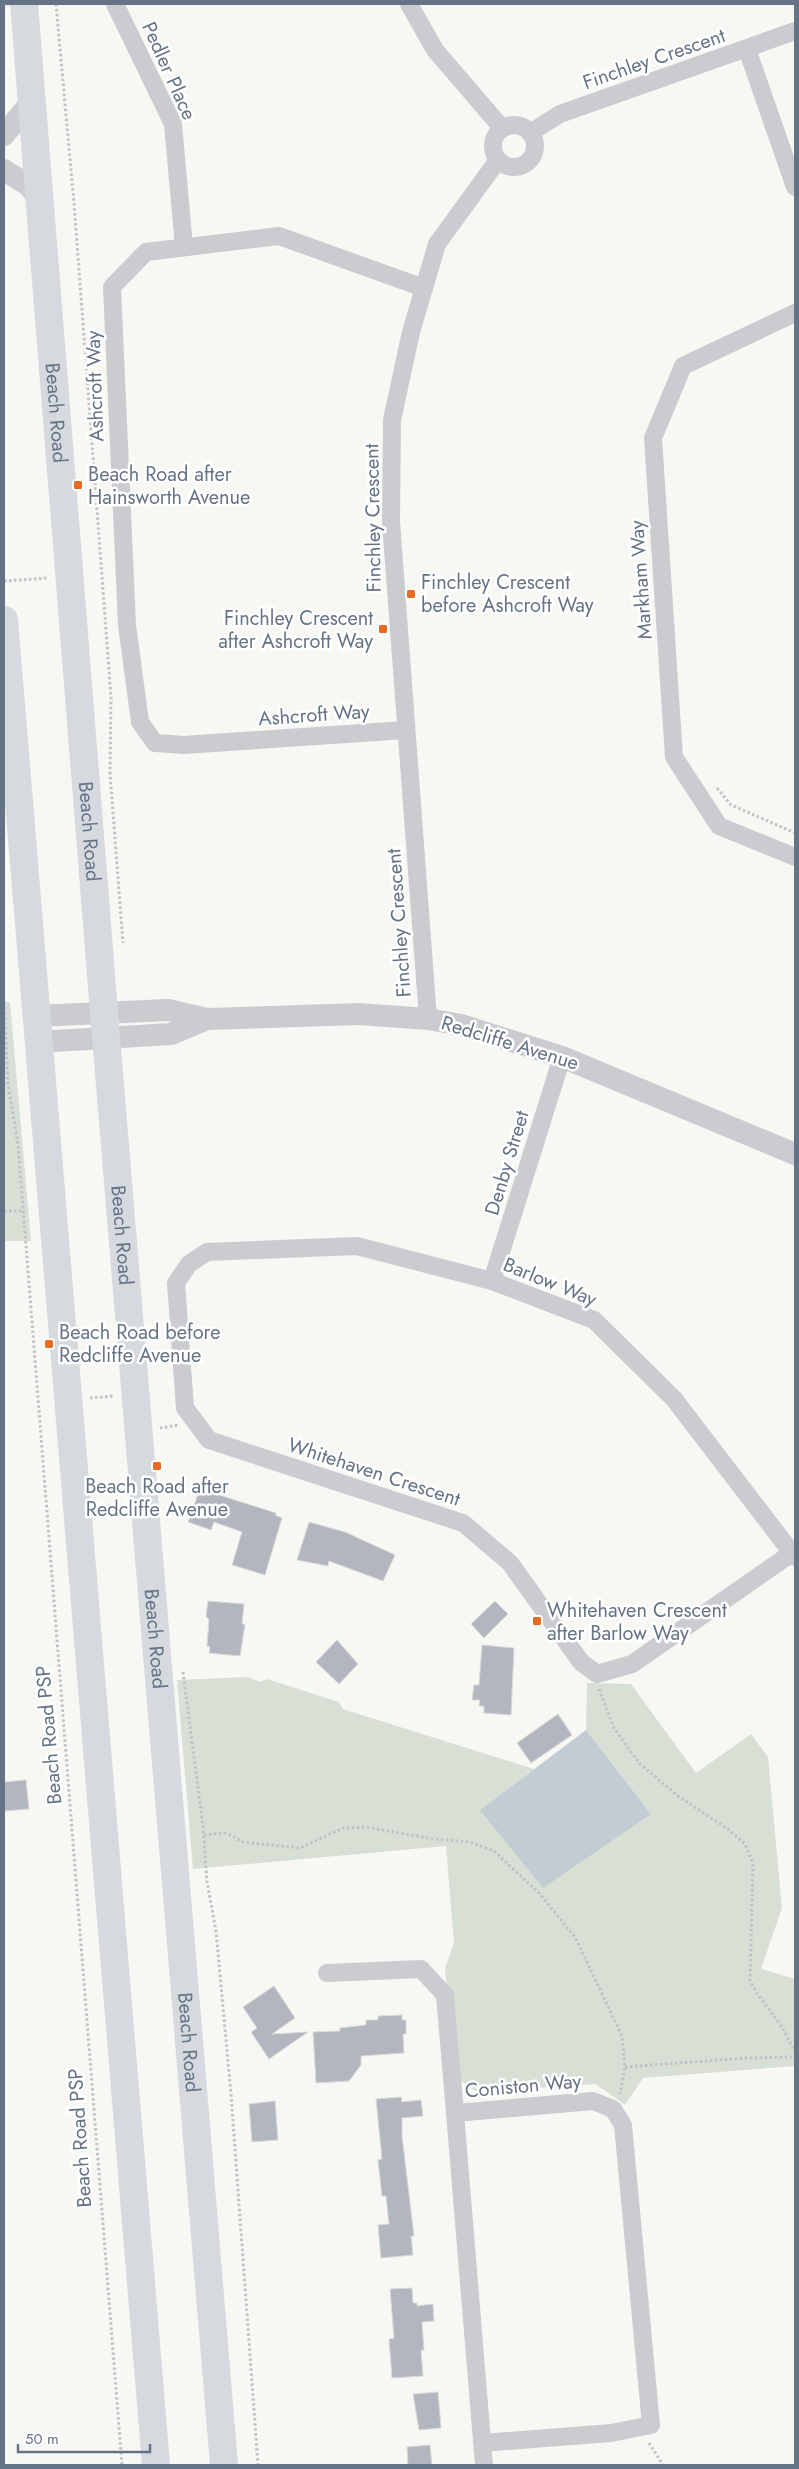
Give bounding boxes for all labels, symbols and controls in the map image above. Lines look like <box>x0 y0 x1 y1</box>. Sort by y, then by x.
street label: Pedler Place <box>134 17 204 125</box>
street label: Finchley Crescent <box>579 21 729 97</box>
street label: Ashcroft Way <box>79 330 111 442</box>
street label: Beach Road <box>38 362 75 464</box>
street label: Finchley Crescent <box>357 443 389 593</box>
place label: Beach Road after Hainsworth Avenue <box>88 460 250 512</box>
marker: Beach Road after Hainsworth Avenue <box>72 479 84 491</box>
street label: Markham Way <box>622 519 660 641</box>
place label: Finchley Crescent before Ashcroft Way <box>421 568 594 620</box>
marker: Finchley Crescent before Ashcroft Way <box>405 588 417 600</box>
place label: Finchley Crescent after Ashcroft Way <box>218 604 373 656</box>
marker: Finchley Crescent after Ashcroft Way <box>377 623 389 635</box>
street label: Ashcroft Way <box>257 697 371 733</box>
street label: Beach Road <box>71 780 108 883</box>
street label: Finchley Crescent <box>379 848 419 998</box>
street label: Redcliffe Avenue <box>438 1008 582 1078</box>
street label: Denby Street <box>477 1107 537 1219</box>
street label: Beach Road <box>104 1184 141 1286</box>
street label: Barlow Way <box>499 1250 601 1314</box>
place label: Beach Road before Redcliffe Avenue <box>59 1318 220 1370</box>
marker: Beach Road before Redcliffe Avenue <box>43 1338 55 1350</box>
street label: Whitehaven Crescent <box>284 1430 464 1514</box>
marker: Beach Road after Redcliffe Avenue <box>151 1460 163 1472</box>
place label: Beach Road after Redcliffe Avenue <box>85 1472 229 1524</box>
street label: Beach Road <box>137 1588 174 1690</box>
place label: Whitehaven Crescent after Barlow Way <box>547 1596 727 1648</box>
marker: Whitehaven Crescent after Barlow Way <box>531 1615 543 1627</box>
street label: Beach Road PSP <box>28 1664 70 1806</box>
street label: Beach Road <box>170 1991 208 2094</box>
street label: Coniston Way <box>464 2066 583 2106</box>
street label: Beach Road PSP <box>61 2068 99 2208</box>
scale bar <box>18 2422 150 2454</box>
text: 50 m <box>25 2428 59 2450</box>

